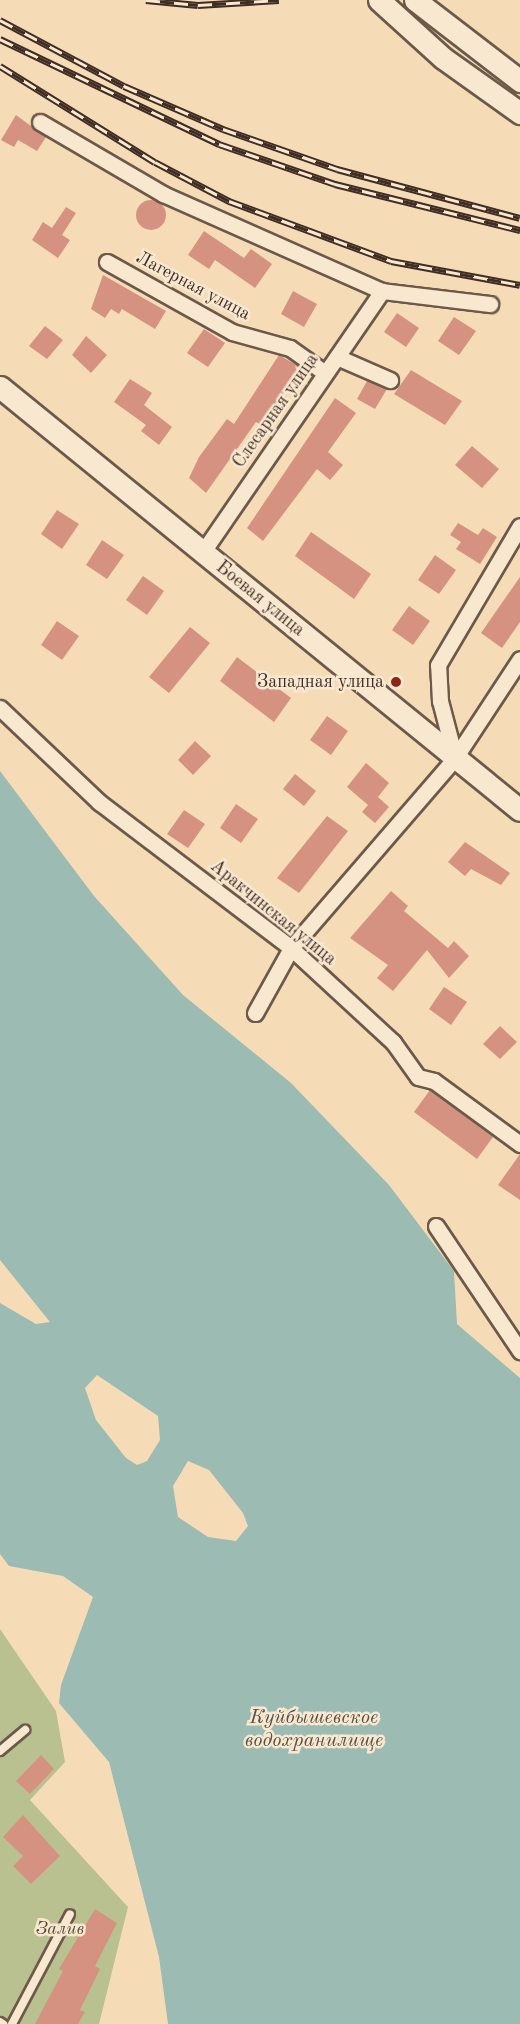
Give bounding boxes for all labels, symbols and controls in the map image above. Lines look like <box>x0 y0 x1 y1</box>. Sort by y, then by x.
street label: Лагерная улица <box>132 247 254 325</box>
street label: Слесарная улица <box>229 350 323 472</box>
street label: Боевая улица <box>211 557 309 641</box>
place label: Западная улица <box>257 671 384 693</box>
marker: Западная улица <box>389 675 403 689</box>
street label: Аракчинская улица <box>206 856 340 970</box>
water label: Куйбышевское водохранилище <box>245 1707 383 1754</box>
park label: Залив <box>36 1918 84 1940</box>

